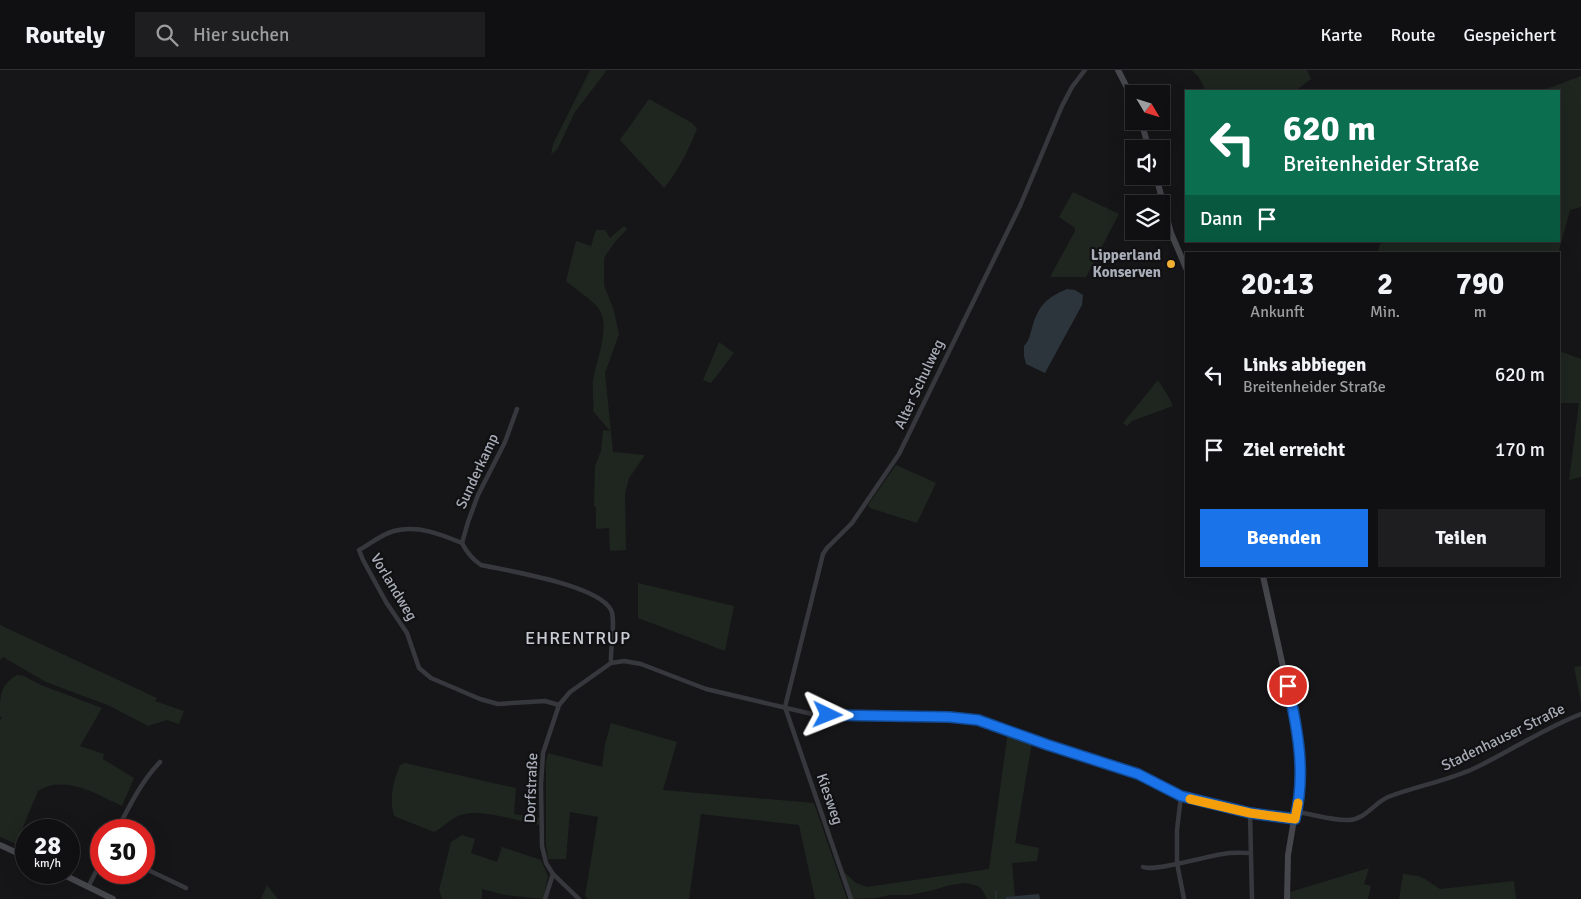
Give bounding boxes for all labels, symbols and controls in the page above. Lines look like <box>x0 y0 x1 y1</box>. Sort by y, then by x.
search box <box>135 12 485 57</box>
text: Routely <box>25 20 105 50</box>
icon: search <box>153 21 181 49</box>
text: Hier suchen <box>193 23 289 47</box>
text: Karte <box>1321 24 1363 46</box>
text: Route <box>1391 24 1436 46</box>
text: Gespeichert <box>1464 24 1556 46</box>
north arrow <box>1125 85 1170 130</box>
map controls <box>1125 85 1170 240</box>
text: 620 m <box>1283 107 1376 150</box>
icon: left <box>1200 110 1265 175</box>
button: sound <box>1125 140 1170 185</box>
text: Breitenheider Straße <box>1283 150 1479 177</box>
button: layers <box>1125 195 1170 240</box>
icon: arrive <box>1253 205 1281 233</box>
text: Dann <box>1200 207 1243 231</box>
place label: Lipperland Konserven <box>1091 246 1161 281</box>
marker: Lipperland Konserven <box>1165 258 1177 270</box>
text: 20:13 <box>1241 266 1314 303</box>
text: 2 <box>1377 266 1393 303</box>
text: 790 <box>1456 266 1504 303</box>
text: Ankunft <box>1250 302 1305 322</box>
text: Min. <box>1370 302 1400 322</box>
text: m <box>1474 302 1486 322</box>
street label: Alter Schulweg <box>890 336 948 432</box>
text: Links abbiegen <box>1243 353 1366 377</box>
icon: left <box>1200 361 1228 389</box>
text: 620 m <box>1495 363 1545 387</box>
text: Breitenheider Straße <box>1243 377 1386 397</box>
street label: Sunderkamp <box>452 431 502 511</box>
icon: arrive <box>1200 436 1228 464</box>
text: Ziel erreicht <box>1243 438 1345 462</box>
text: 170 m <box>1495 438 1545 462</box>
button: Beenden <box>1200 509 1368 567</box>
button: Teilen <box>1378 509 1545 567</box>
street label: Vorlandweg <box>367 550 421 624</box>
district label: EHRENTRUP <box>525 627 631 649</box>
pin <box>1267 665 1309 707</box>
icon: arrive <box>1274 672 1302 700</box>
position arrow <box>801 688 853 740</box>
street label: Stadenhauser Straße <box>1438 699 1568 775</box>
street label: Dorfstraße <box>521 753 541 823</box>
street label: Kiesweg <box>813 771 847 827</box>
speed limit sign: 30 <box>90 819 155 884</box>
text: 28 <box>34 830 61 861</box>
text: km/h <box>34 856 61 871</box>

